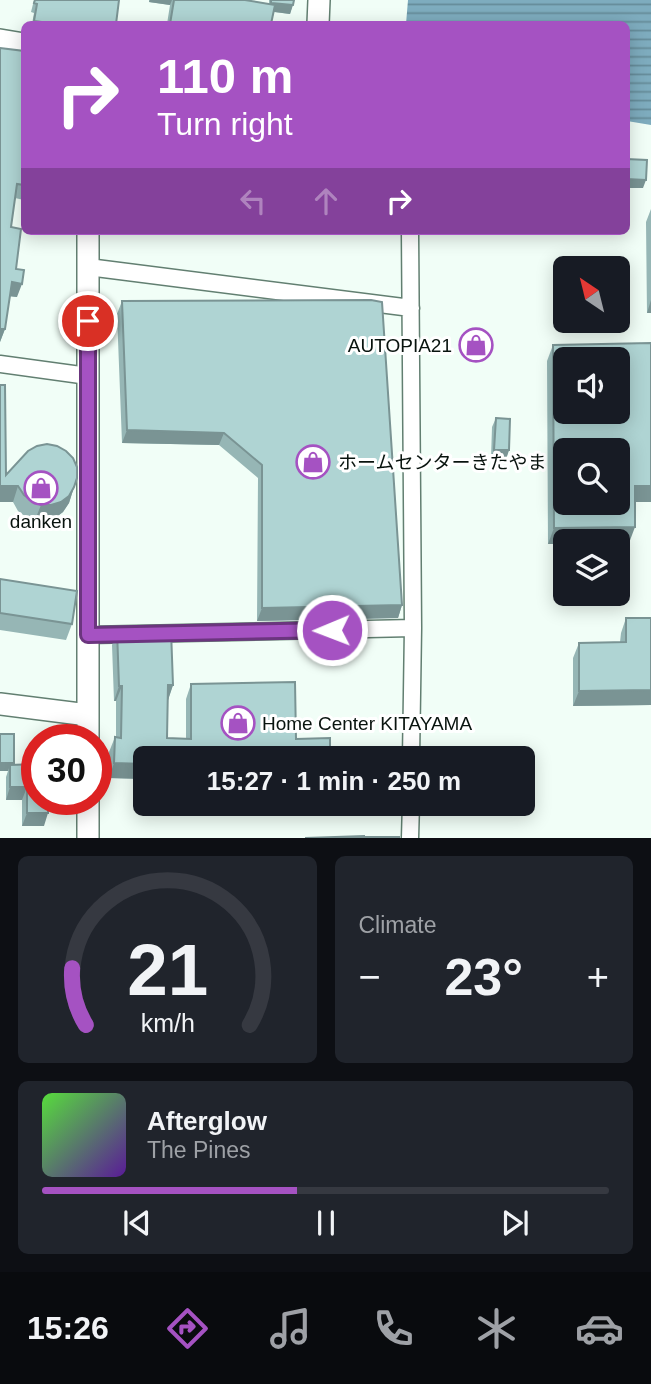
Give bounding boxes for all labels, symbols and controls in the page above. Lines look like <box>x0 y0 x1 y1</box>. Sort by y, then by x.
icon: right <box>42 49 133 140</box>
text: 110 m <box>157 49 293 103</box>
text: Turn right <box>157 106 293 142</box>
icon: left <box>234 182 272 220</box>
icon: ahead <box>307 182 345 220</box>
icon: right <box>380 182 418 220</box>
north arrow <box>553 256 630 332</box>
map controls <box>553 256 630 606</box>
pin <box>58 291 118 351</box>
icon: arrive <box>69 302 107 340</box>
shop icon: AUTOPIA21 <box>457 326 495 364</box>
place label: AUTOPIA21 <box>348 335 452 356</box>
button: sound <box>553 347 630 424</box>
button: search <box>553 438 630 515</box>
shop icon: ホームセンターきたやま <box>294 443 332 481</box>
place label: ホームセンターきたやま <box>338 452 546 473</box>
shop icon: danken <box>22 469 60 507</box>
place label: danken <box>10 511 72 532</box>
button: layers <box>553 529 630 606</box>
position arrow <box>295 593 369 667</box>
shop icon: Home Center KITAYAMA <box>219 704 257 742</box>
place label: Home Center KITAYAMA <box>262 713 472 734</box>
speed limit sign: 30 <box>21 724 112 815</box>
text: 15:27 · 1 min · 250 m <box>207 766 461 796</box>
text: Climate <box>359 912 436 938</box>
text: 21 <box>127 930 208 1011</box>
text: 23° <box>444 948 523 1006</box>
text: − <box>359 956 381 998</box>
text: + <box>587 956 609 998</box>
text: km/h <box>140 1009 194 1037</box>
text: Afterglow <box>147 1106 267 1136</box>
text: The Pines <box>147 1137 251 1163</box>
icon: previous <box>118 1204 156 1242</box>
icon: pause <box>307 1204 345 1242</box>
icon: next <box>496 1204 534 1242</box>
icon: directions <box>163 1304 212 1353</box>
icon: music <box>266 1304 315 1353</box>
icon: phone <box>369 1304 418 1353</box>
icon: climate <box>472 1304 521 1353</box>
icon: car <box>575 1304 624 1353</box>
text: 15:26 <box>27 1310 109 1346</box>

